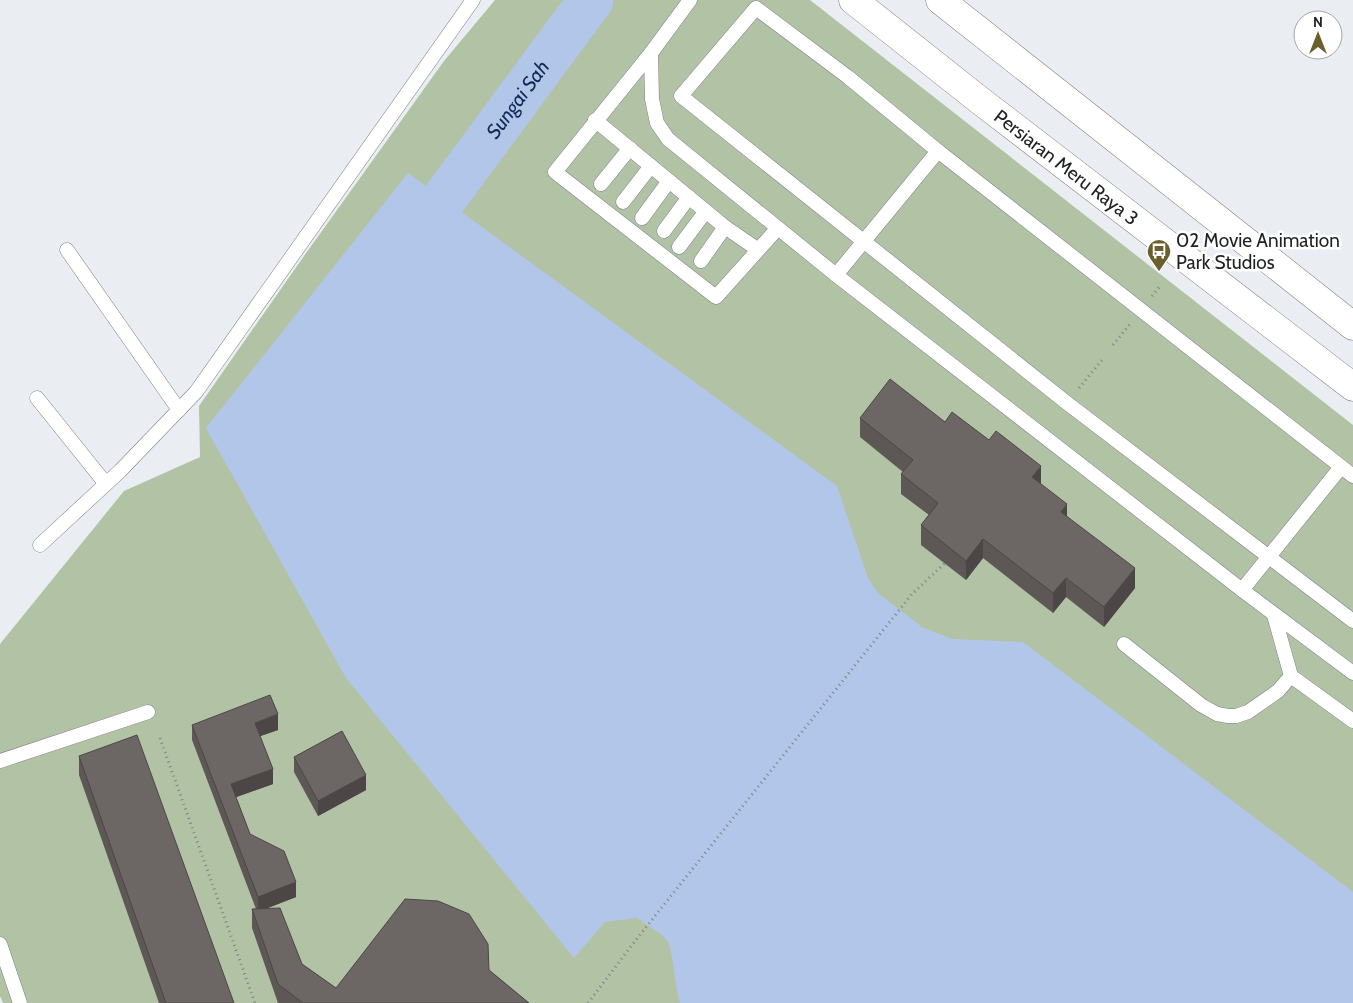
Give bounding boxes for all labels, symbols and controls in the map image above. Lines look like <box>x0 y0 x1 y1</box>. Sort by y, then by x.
north arrow <box>1293 10 1343 60</box>
text: N <box>1313 13 1323 31</box>
water label: Sungai Sah <box>481 56 554 143</box>
street label: Persiaran Meru Raya 3 <box>990 104 1143 230</box>
place label: 02 Movie Animation Park Studios <box>1176 229 1340 274</box>
bus stop icon: 02 Movie Animation Park Studios <box>1146 238 1172 272</box>

